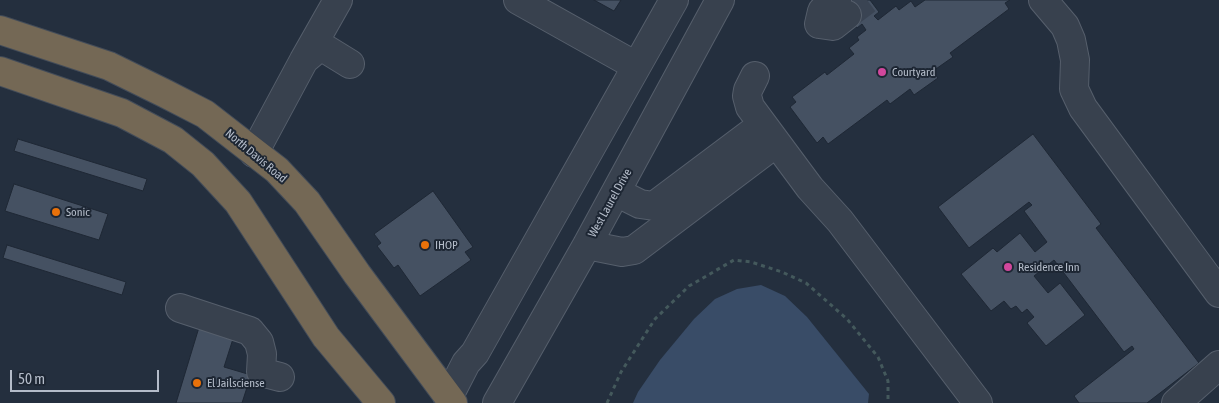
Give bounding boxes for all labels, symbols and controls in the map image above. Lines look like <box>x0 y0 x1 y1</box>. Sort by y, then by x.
place label: Courtyard <box>892 65 935 79</box>
marker: Courtyard <box>876 66 888 78</box>
street label: North Davis Road <box>222 126 290 186</box>
street label: West Laurel Drive <box>585 166 635 240</box>
place label: Sonic <box>66 205 90 219</box>
marker: Sonic <box>50 206 62 218</box>
place label: IHOP <box>435 238 458 252</box>
marker: IHOP <box>419 239 431 251</box>
place label: Residence Inn <box>1018 260 1080 274</box>
marker: Residence Inn <box>1002 261 1014 273</box>
scale bar <box>12 360 161 392</box>
text: 50 m <box>18 370 45 387</box>
place label: El Jailsciense <box>207 376 265 390</box>
marker: El Jailsciense <box>191 377 203 389</box>

